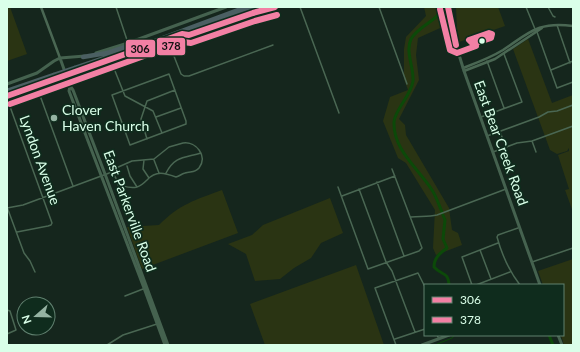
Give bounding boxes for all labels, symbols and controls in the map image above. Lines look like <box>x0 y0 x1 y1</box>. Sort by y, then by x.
unlabelled marker <box>477 36 487 46</box>
line badge: 378 <box>156 37 186 56</box>
line badge: 306 <box>125 39 156 58</box>
text: 378 <box>161 39 181 52</box>
text: 306 <box>130 42 150 55</box>
street label: East Bear Creek Road <box>471 78 532 208</box>
place label: Clover Haven Church <box>62 101 149 134</box>
street label: Lyndon Avenue <box>16 113 65 207</box>
marker: Clover Haven Church <box>49 113 59 123</box>
street label: East Parkerville Road <box>101 148 160 274</box>
legend <box>424 284 564 336</box>
text: 306 <box>460 292 481 307</box>
north arrow <box>16 296 56 336</box>
text: 378 <box>460 312 481 327</box>
text: N <box>19 313 34 326</box>

